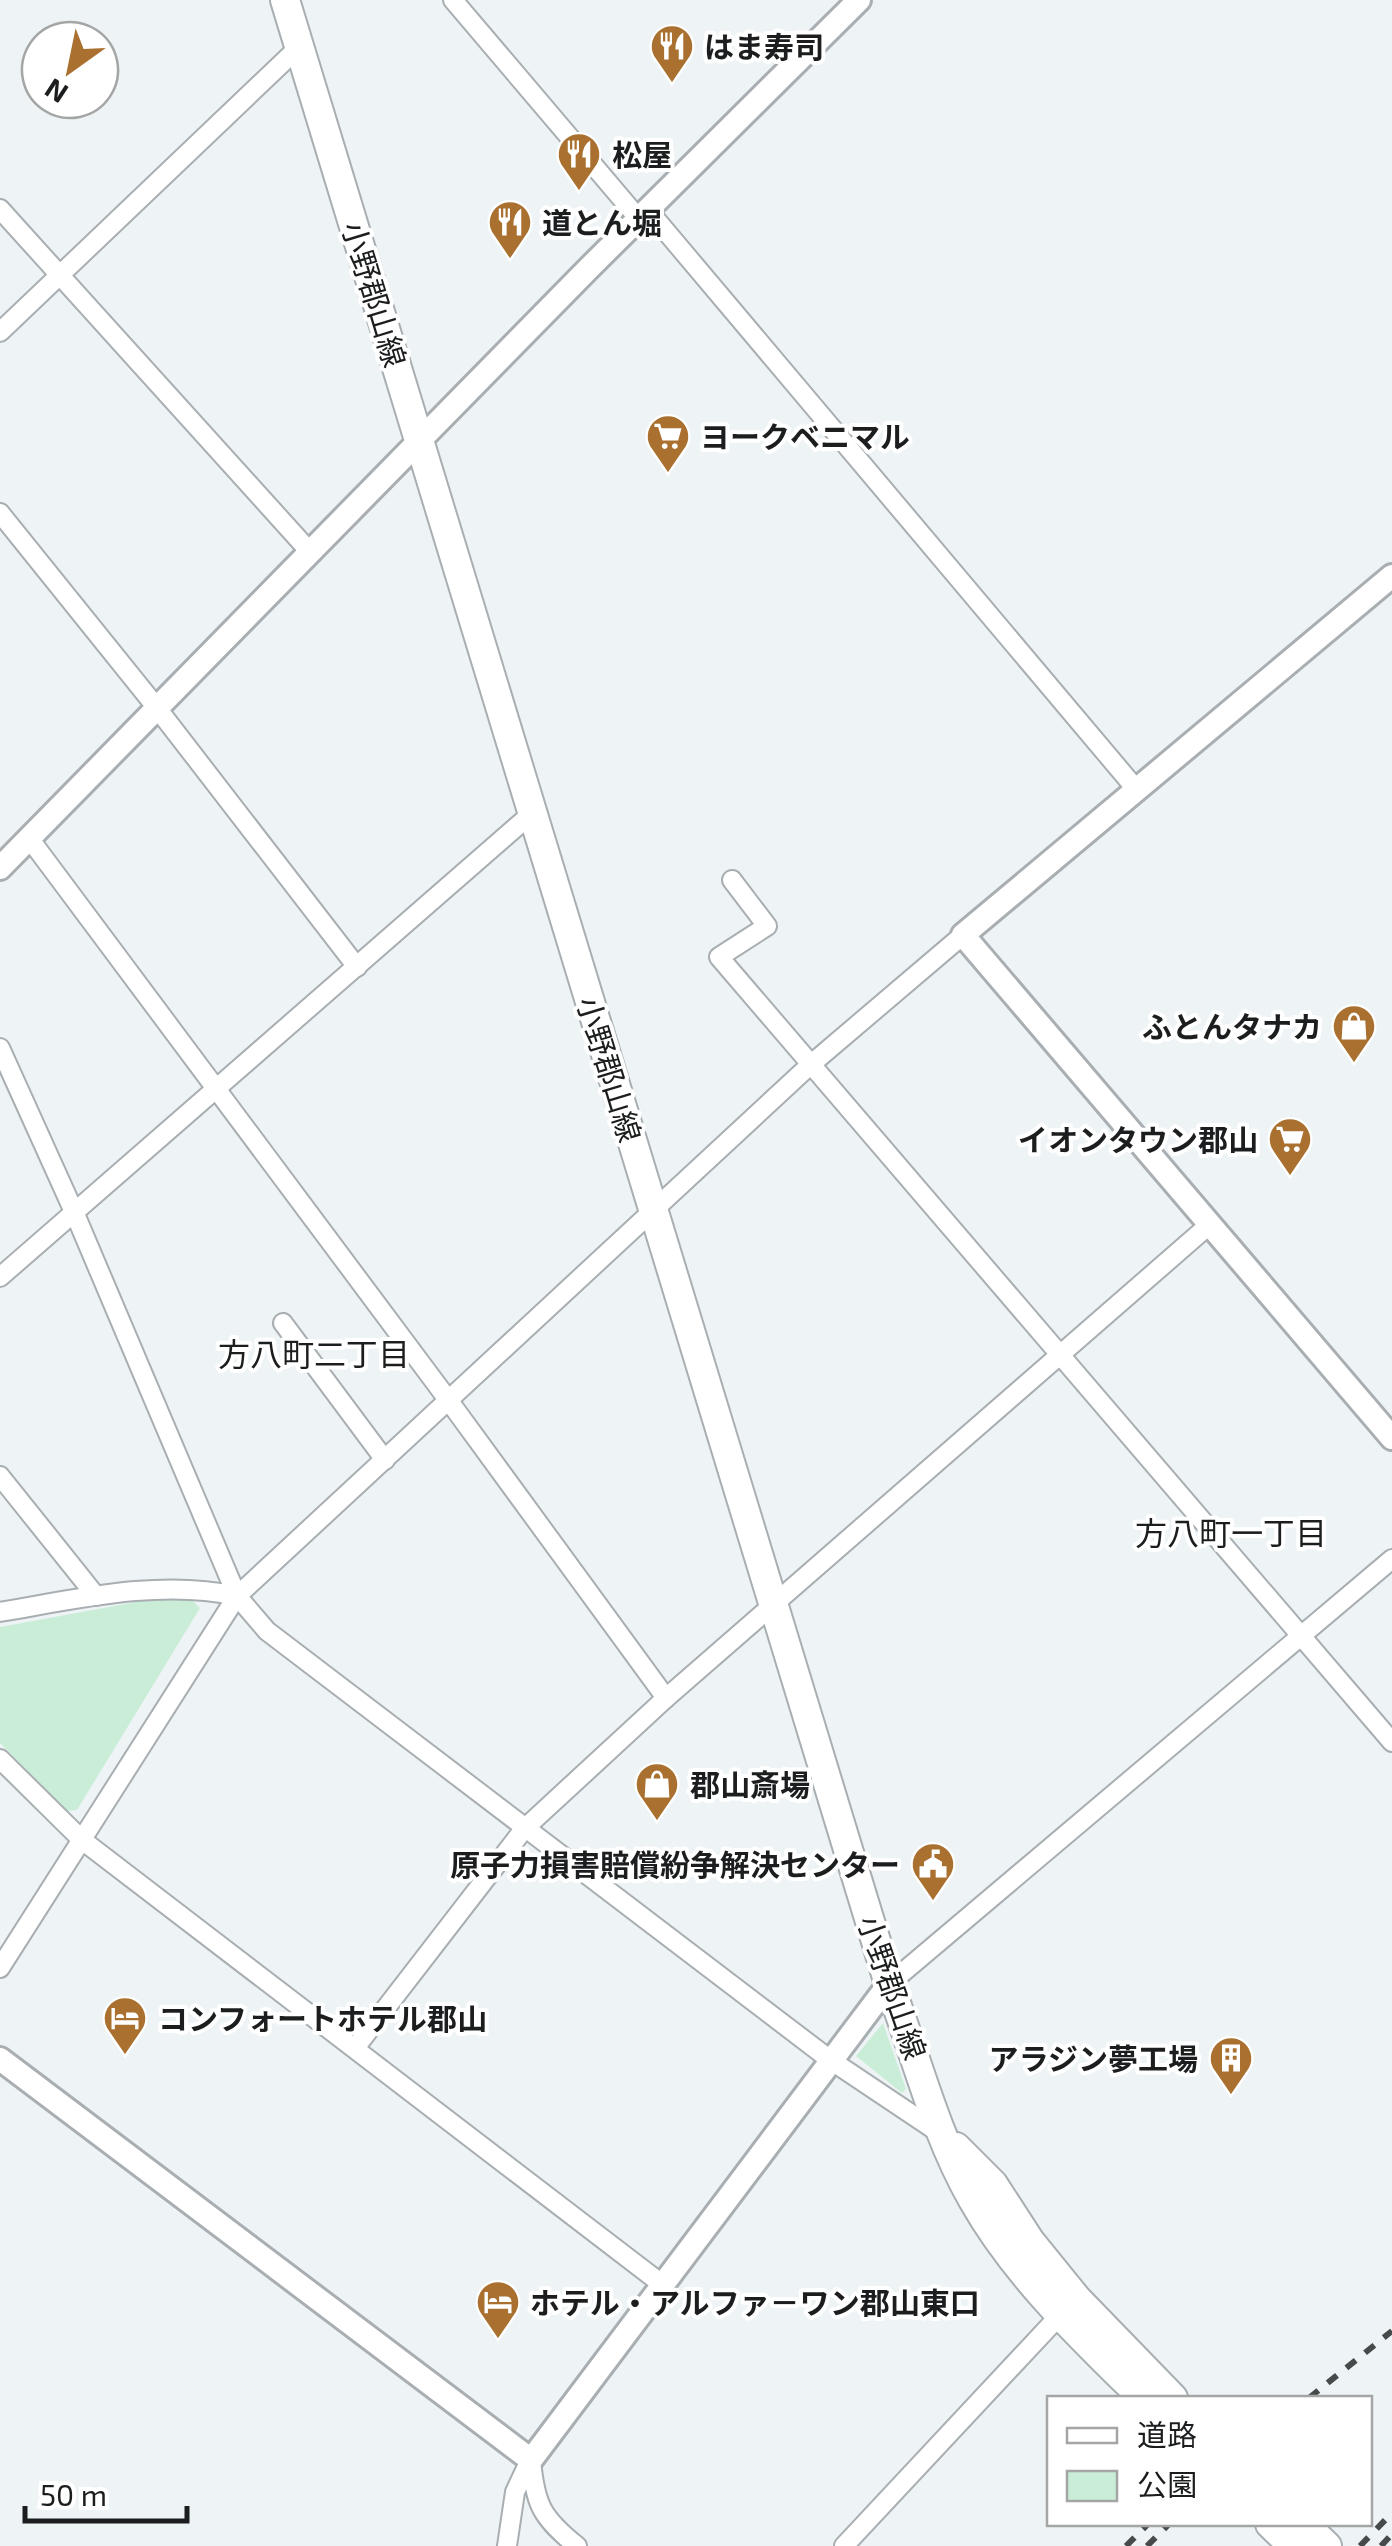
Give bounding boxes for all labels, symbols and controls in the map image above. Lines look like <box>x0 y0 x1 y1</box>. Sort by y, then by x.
north arrow <box>20 20 120 120</box>
restaurant icon: はま寿司 <box>649 23 695 84</box>
place label: はま寿司 <box>704 28 824 64</box>
text: N <box>38 72 74 112</box>
restaurant icon: 松屋 <box>556 131 602 192</box>
place label: 松屋 <box>612 136 672 172</box>
restaurant icon: 道とん堀 <box>487 199 533 260</box>
place label: 道とん堀 <box>542 204 662 240</box>
street label: 小野郡山線 <box>336 217 414 371</box>
supermarket icon: ヨークベニマル <box>645 413 691 474</box>
place label: ヨークベニマル <box>700 418 910 454</box>
street label: 小野郡山線 <box>571 992 649 1146</box>
shop icon: ふとんタナカ <box>1331 1003 1377 1064</box>
place label: ふとんタナカ <box>1142 1008 1322 1044</box>
supermarket icon: イオンタウン郡山 <box>1267 1116 1313 1177</box>
place label: イオンタウン郡山 <box>1018 1121 1258 1157</box>
district label: 方八町二丁目 <box>218 1334 410 1372</box>
district label: 方八町一丁目 <box>1135 1513 1327 1551</box>
shop icon: 郡山斎場 <box>634 1761 680 1822</box>
place label: 郡山斎場 <box>690 1766 810 1802</box>
public building icon: 原子力損害賠償紛争解決センター <box>910 1841 956 1902</box>
place label: 原子力損害賠償紛争解決センター <box>450 1846 900 1882</box>
street label: 小野郡山線 <box>852 1910 934 2064</box>
hotel icon: コンフォートホテル郡山 <box>102 1995 148 2056</box>
place label: コンフォートホテル郡山 <box>158 2000 487 2036</box>
building icon: アラジン夢工場 <box>1208 2035 1254 2096</box>
place label: アラジン夢工場 <box>989 2040 1198 2076</box>
hotel icon: ホテル・アルファ－ワン郡山東口 <box>475 2279 521 2340</box>
place label: ホテル・アルファ－ワン郡山東口 <box>530 2284 980 2320</box>
legend <box>1047 2396 1372 2526</box>
text: 道路 <box>1137 2416 1197 2452</box>
scale bar <box>25 2461 188 2523</box>
text: 公園 <box>1137 2466 1197 2502</box>
text: 50 m <box>40 2476 107 2512</box>

